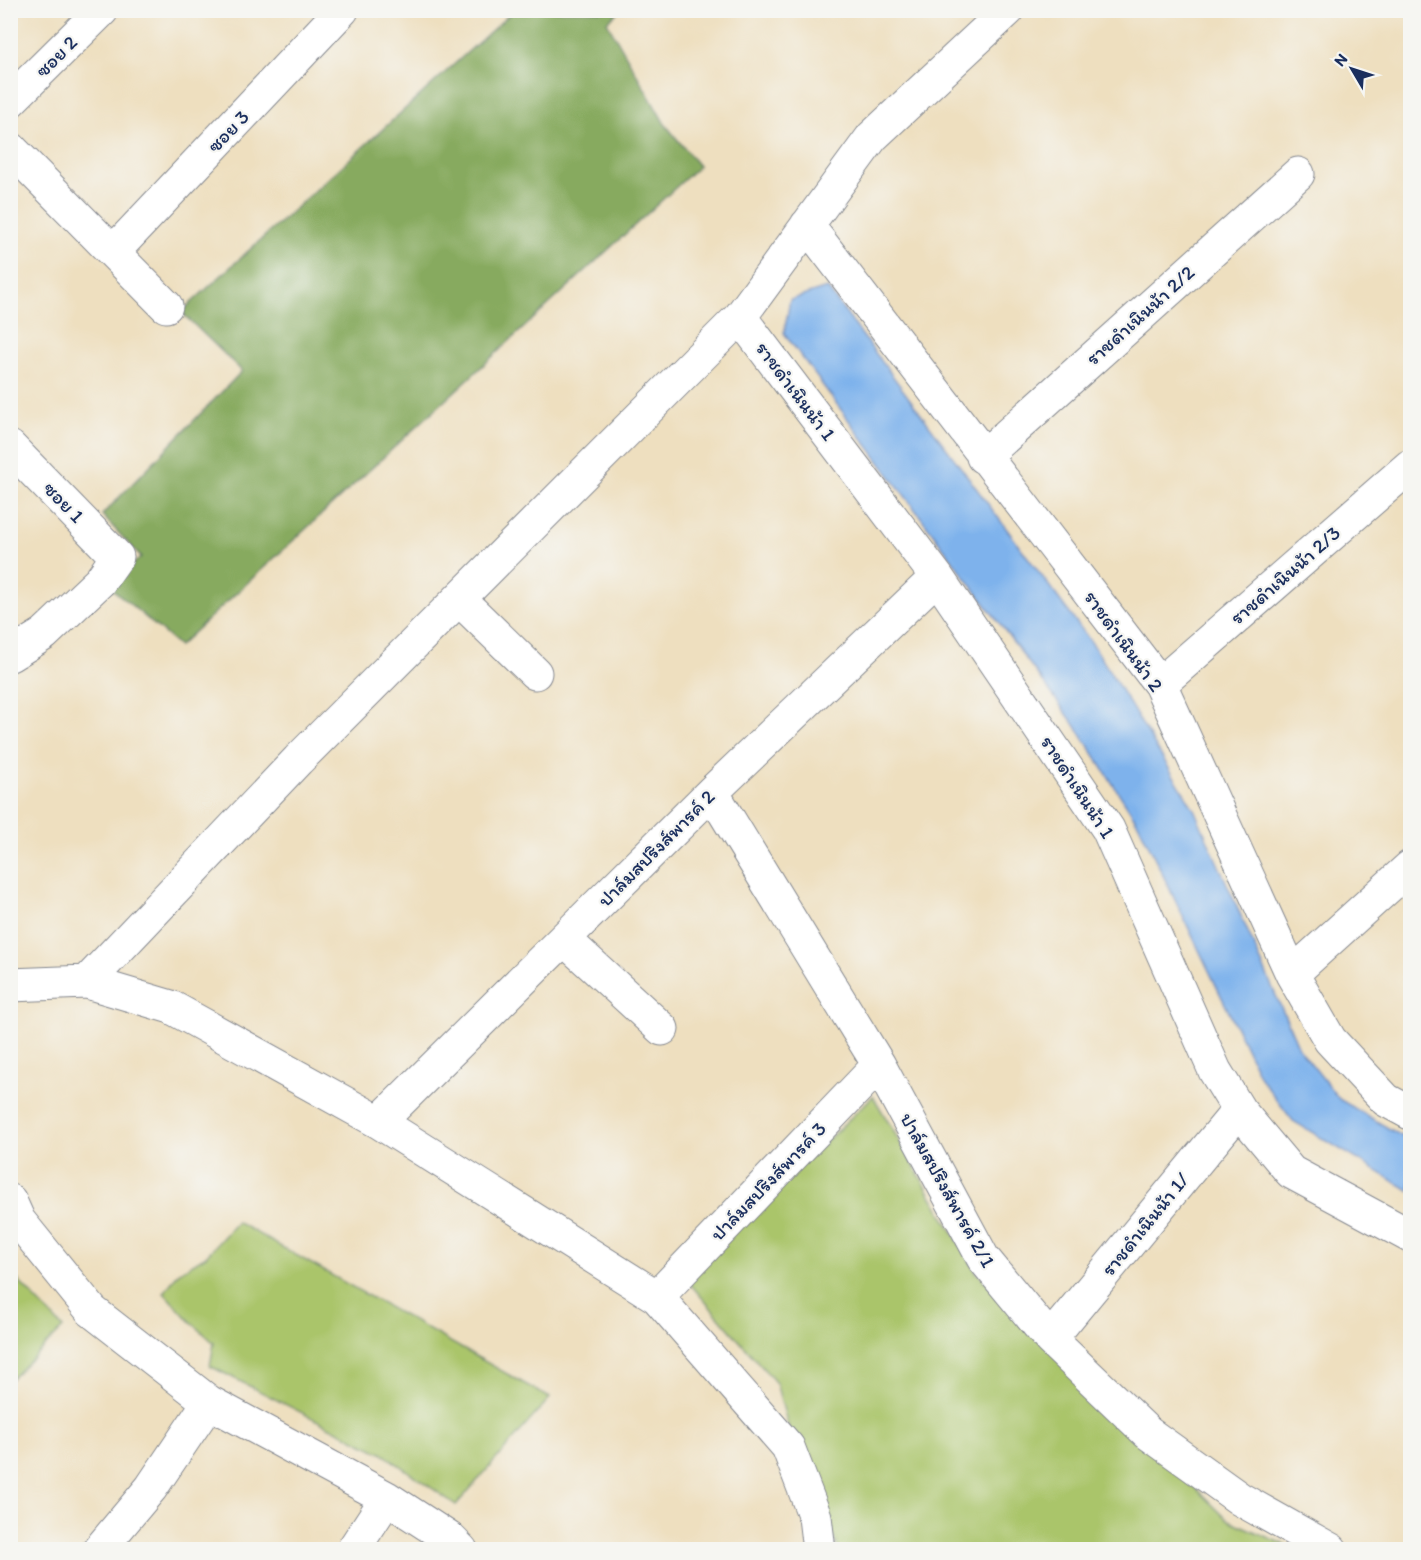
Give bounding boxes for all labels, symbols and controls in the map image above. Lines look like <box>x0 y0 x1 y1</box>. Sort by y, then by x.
street label: ซอย 2 <box>30 30 82 82</box>
north arrow <box>1322 39 1382 99</box>
text: N <box>1330 50 1352 70</box>
street label: ซอย 3 <box>202 105 254 157</box>
street label: ราชดำเนินน้า 2/2 <box>1081 260 1200 370</box>
street label: ราชดำเนินน้า 1 <box>751 337 841 445</box>
street label: ซอย 1 <box>39 476 89 528</box>
street label: ราชดำเนินน้า 2/3 <box>1225 521 1345 629</box>
street label: ราชดำเนินน้า 2 <box>1079 586 1169 697</box>
street label: ราชดำเนินน้า 1 <box>1036 731 1120 843</box>
street label: ปาล์มสปริงส์พารค์ 2 <box>592 784 720 912</box>
street label: ปาล์มสปริงส์พารค์ 2/1 <box>895 1108 1001 1272</box>
street label: ปาล์มสปริงส์พารค์ 3 <box>705 1116 831 1245</box>
street label: ราชดำเนินน้า 1/ <box>1096 1167 1194 1281</box>

